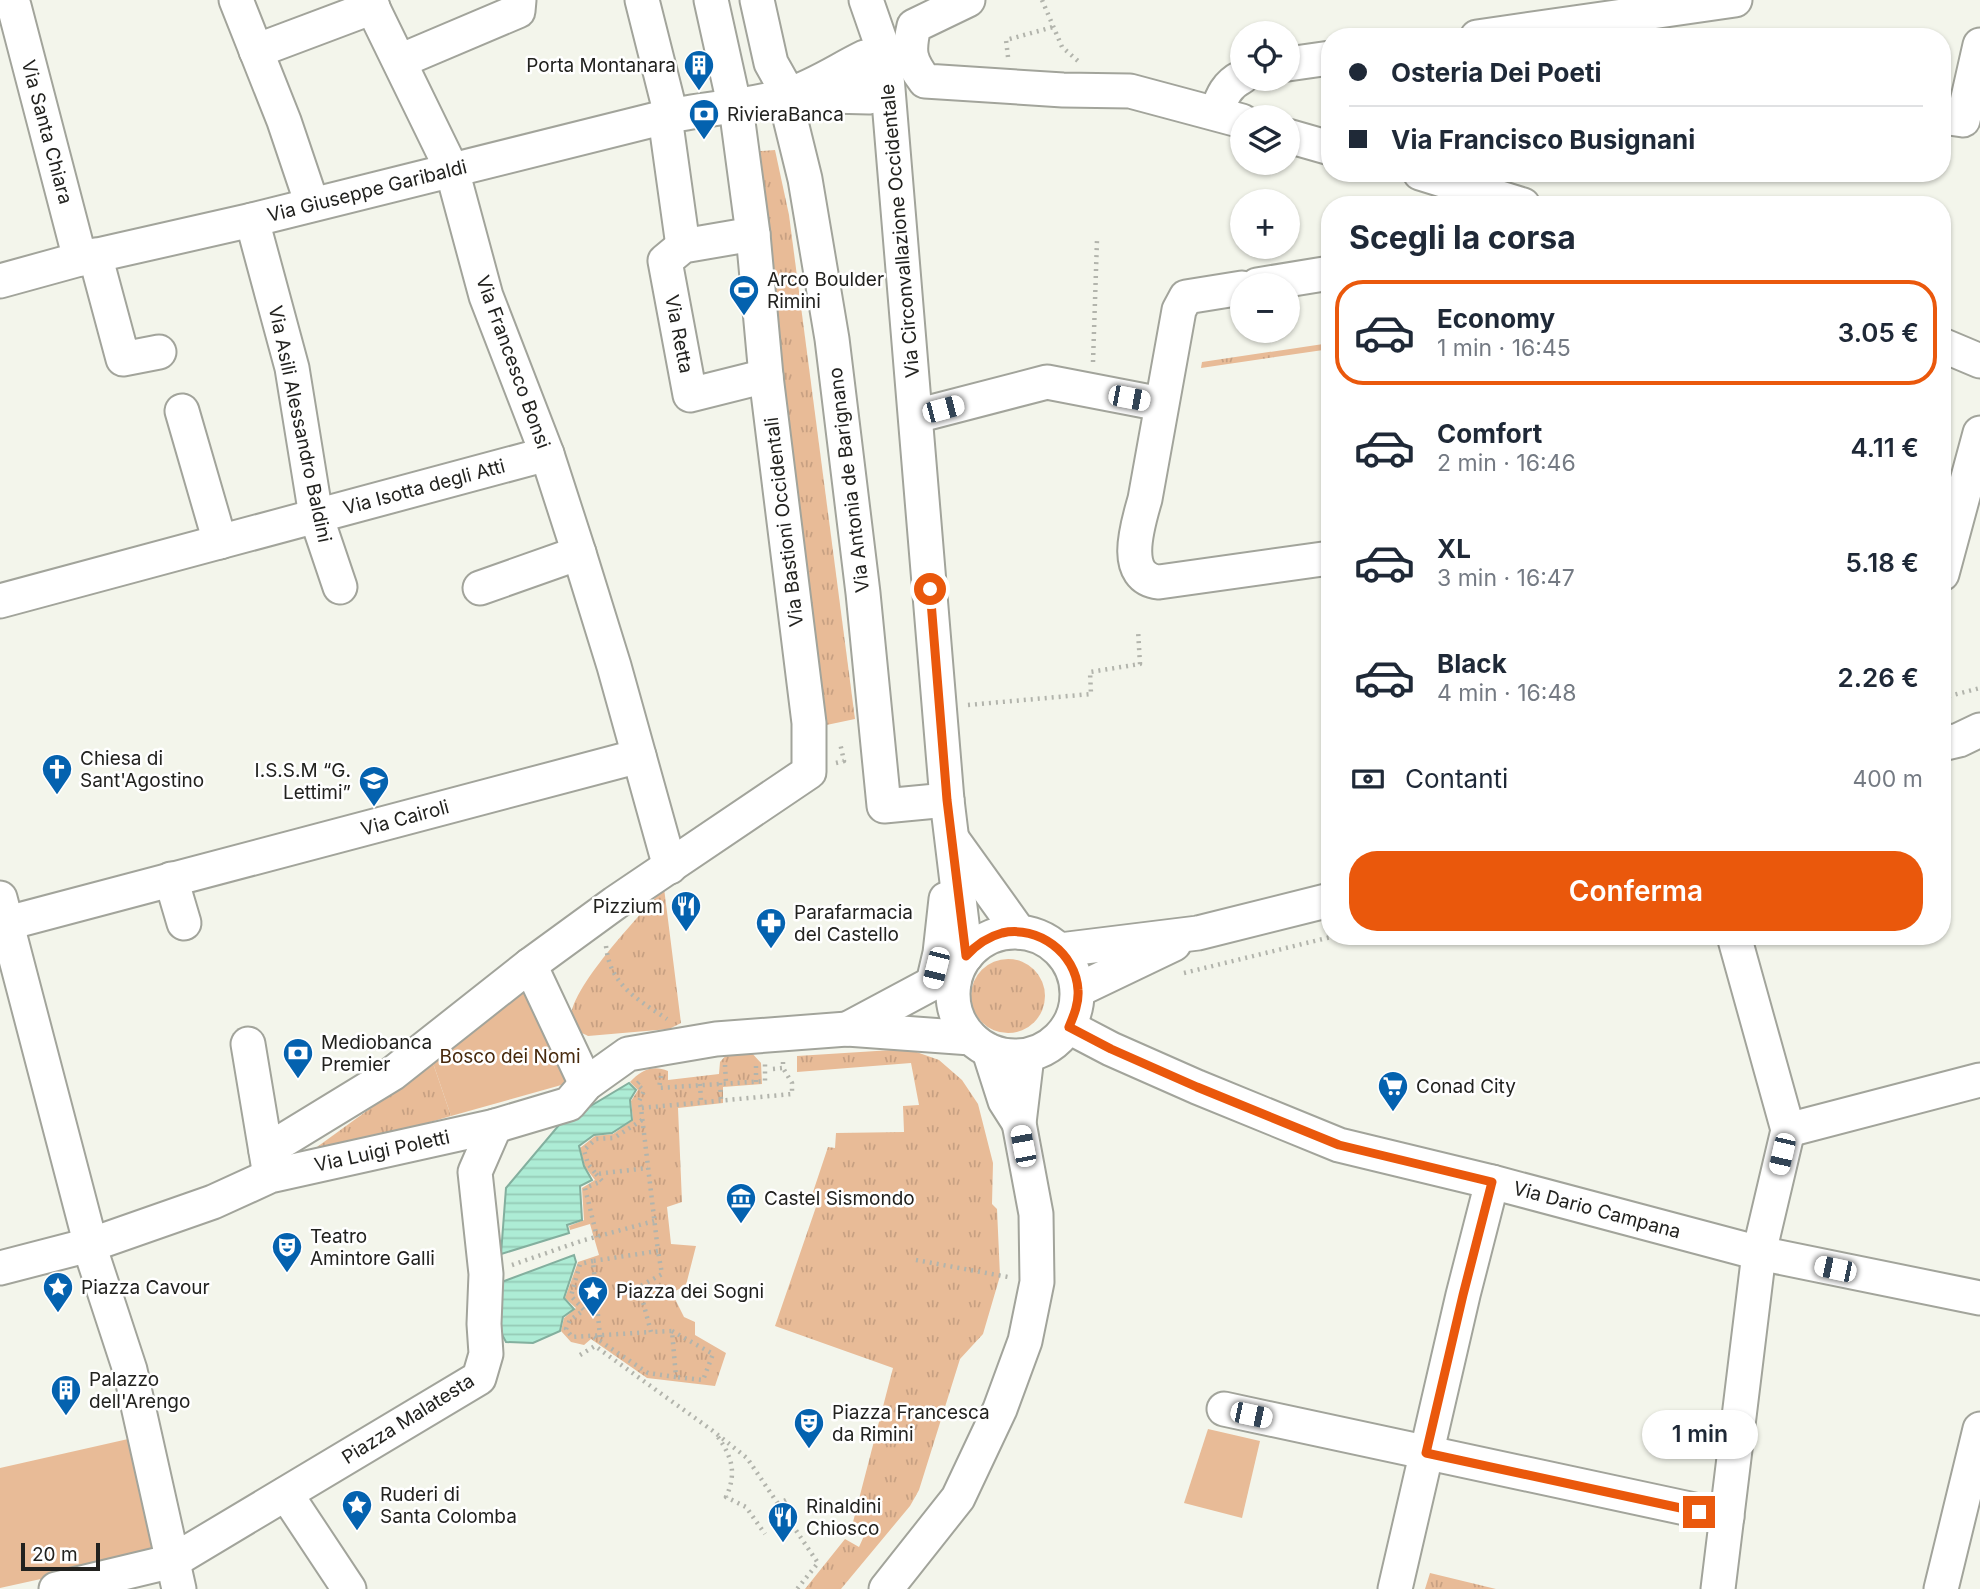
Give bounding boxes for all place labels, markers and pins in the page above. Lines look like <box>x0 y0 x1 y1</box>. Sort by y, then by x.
building icon: Porta Montanara <box>682 48 716 92</box>
place label: Porta Montanara <box>526 54 676 77</box>
bank icon: RivieraBanca <box>687 97 721 141</box>
place label: RivieraBanca <box>727 103 844 126</box>
place label: Arco Boulder Rimini <box>767 268 884 313</box>
sports icon: Arco Boulder Rimini <box>727 273 761 317</box>
place label: Chiesa di Sant'Agostino <box>80 747 204 792</box>
church icon: Chiesa di Sant'Agostino <box>40 752 74 796</box>
place label: I.S.S.M “G. Lettimi” <box>255 759 351 804</box>
school or university icon: I.S.S.M “G. Lettimi” <box>357 764 391 808</box>
restaurant icon: Pizzium <box>669 889 703 933</box>
place label: Pizzium <box>593 895 663 918</box>
place label: Parafarmacia del Castello <box>794 901 913 946</box>
pharmacy icon: Parafarmacia del Castello <box>754 906 788 950</box>
place label: Mediobanca Premier <box>321 1031 432 1076</box>
bank icon: Mediobanca Premier <box>281 1036 315 1080</box>
supermarket icon: Conad City <box>1376 1069 1410 1113</box>
place label: Conad City <box>1416 1075 1516 1098</box>
museum icon: Castel Sismondo <box>724 1181 758 1225</box>
place label: Castel Sismondo <box>764 1187 915 1210</box>
place label: Teatro Amintore Galli <box>310 1225 435 1270</box>
theatre icon: Teatro Amintore Galli <box>270 1230 304 1274</box>
place icon: Piazza Cavour <box>41 1270 75 1314</box>
place icon: Piazza dei Sogni <box>576 1274 610 1318</box>
place label: Piazza Cavour <box>81 1276 210 1299</box>
place label: Piazza dei Sogni <box>616 1280 764 1303</box>
place label: Palazzo dell'Arengo <box>89 1368 190 1413</box>
building icon: Palazzo dell'Arengo <box>49 1373 83 1417</box>
place label: Piazza Francesca da Rimini <box>832 1401 990 1446</box>
theatre icon: Piazza Francesca da Rimini <box>792 1406 826 1450</box>
place label: Ruderi di Santa Colomba <box>380 1483 517 1528</box>
place icon: Ruderi di Santa Colomba <box>340 1488 374 1532</box>
place label: Rinaldini Chiosco <box>806 1495 881 1540</box>
restaurant icon: Rinaldini Chiosco <box>766 1500 800 1544</box>

